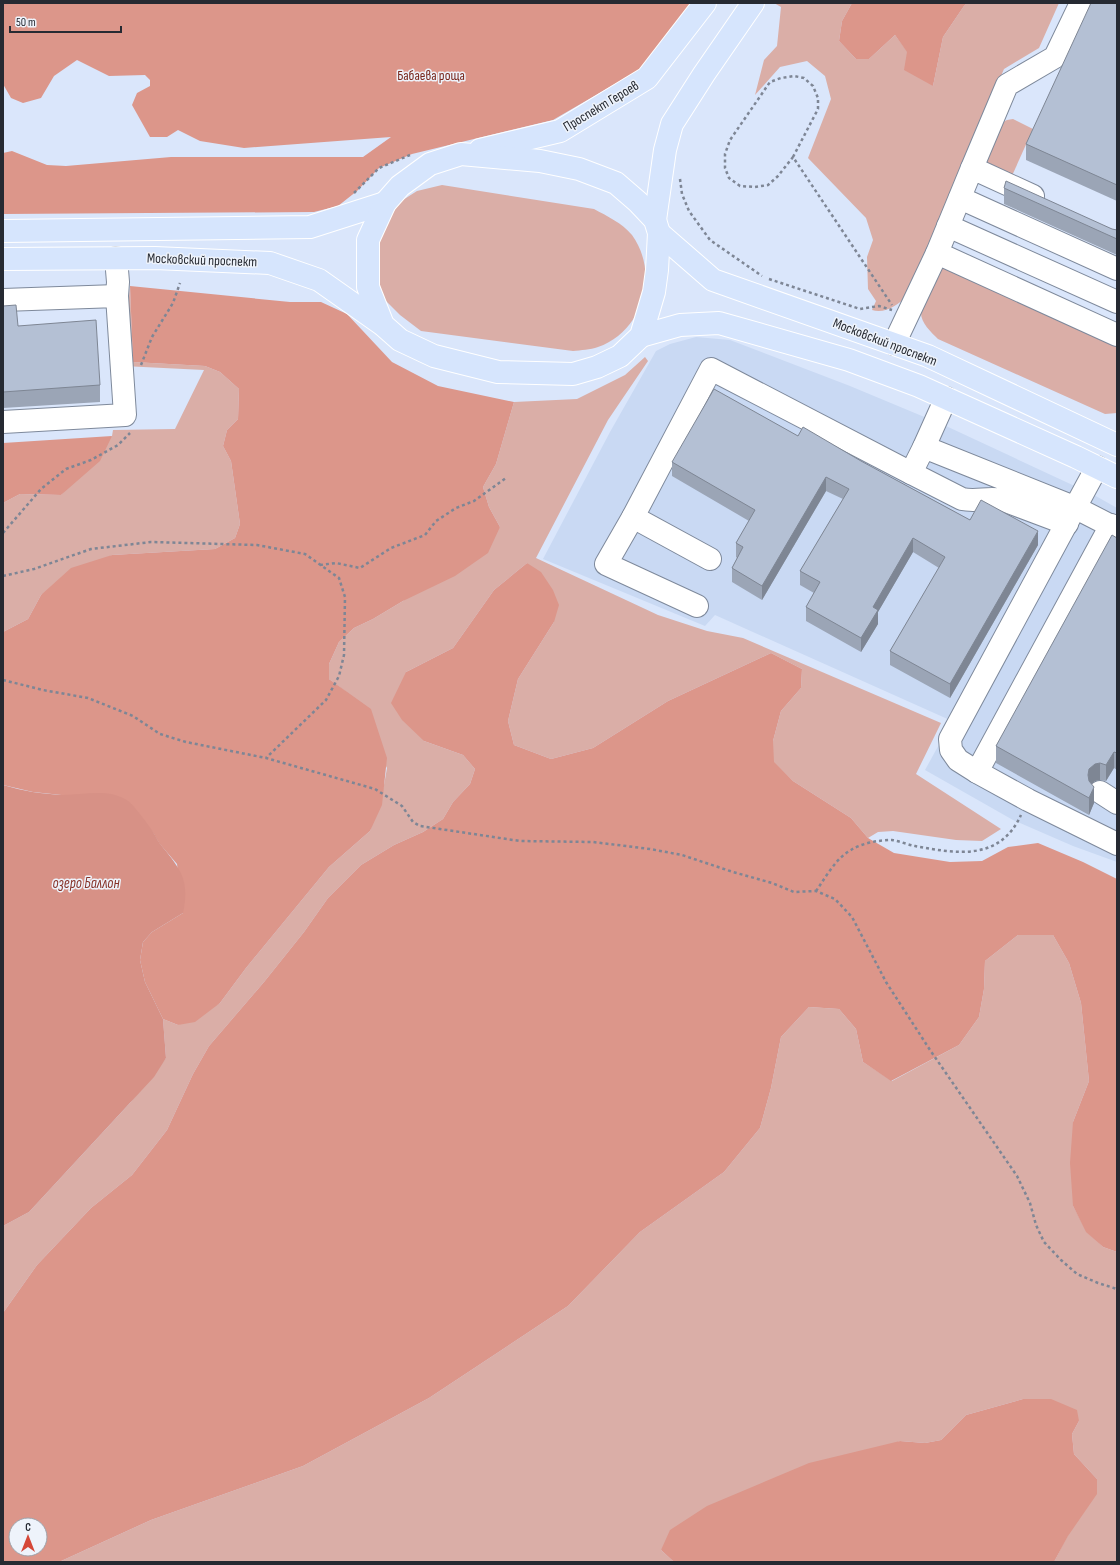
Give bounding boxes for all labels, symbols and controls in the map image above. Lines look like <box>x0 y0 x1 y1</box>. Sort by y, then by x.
scale bar <box>10 8 121 34</box>
text: 50 m <box>16 15 36 30</box>
park label: Бабаева роща <box>397 67 465 84</box>
street label: Проспект Героев <box>560 77 642 135</box>
street label: Московский проспект <box>147 250 257 270</box>
street label: Московский проспект <box>830 314 940 370</box>
water label: озеро Баллон <box>52 874 120 893</box>
north arrow <box>8 1517 48 1557</box>
text: С <box>25 1521 31 1534</box>

